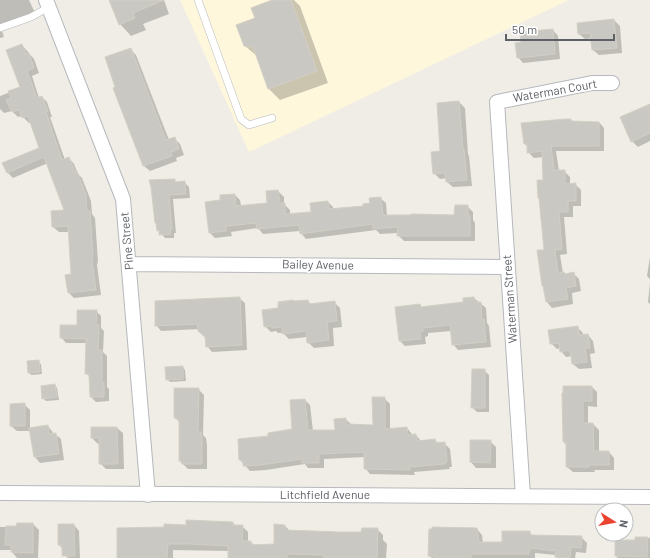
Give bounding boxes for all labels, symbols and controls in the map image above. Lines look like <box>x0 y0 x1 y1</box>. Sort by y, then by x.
scale bar <box>506 16 614 42</box>
text: 50 m <box>512 22 537 36</box>
street label: Waterman Court <box>512 76 598 104</box>
street label: Pine Street <box>116 212 136 271</box>
street label: Waterman Street <box>499 254 519 344</box>
street label: Bailey Avenue <box>282 256 354 272</box>
street label: Litchfield Avenue <box>280 487 370 501</box>
north arrow <box>594 502 634 542</box>
text: N <box>617 519 631 529</box>

